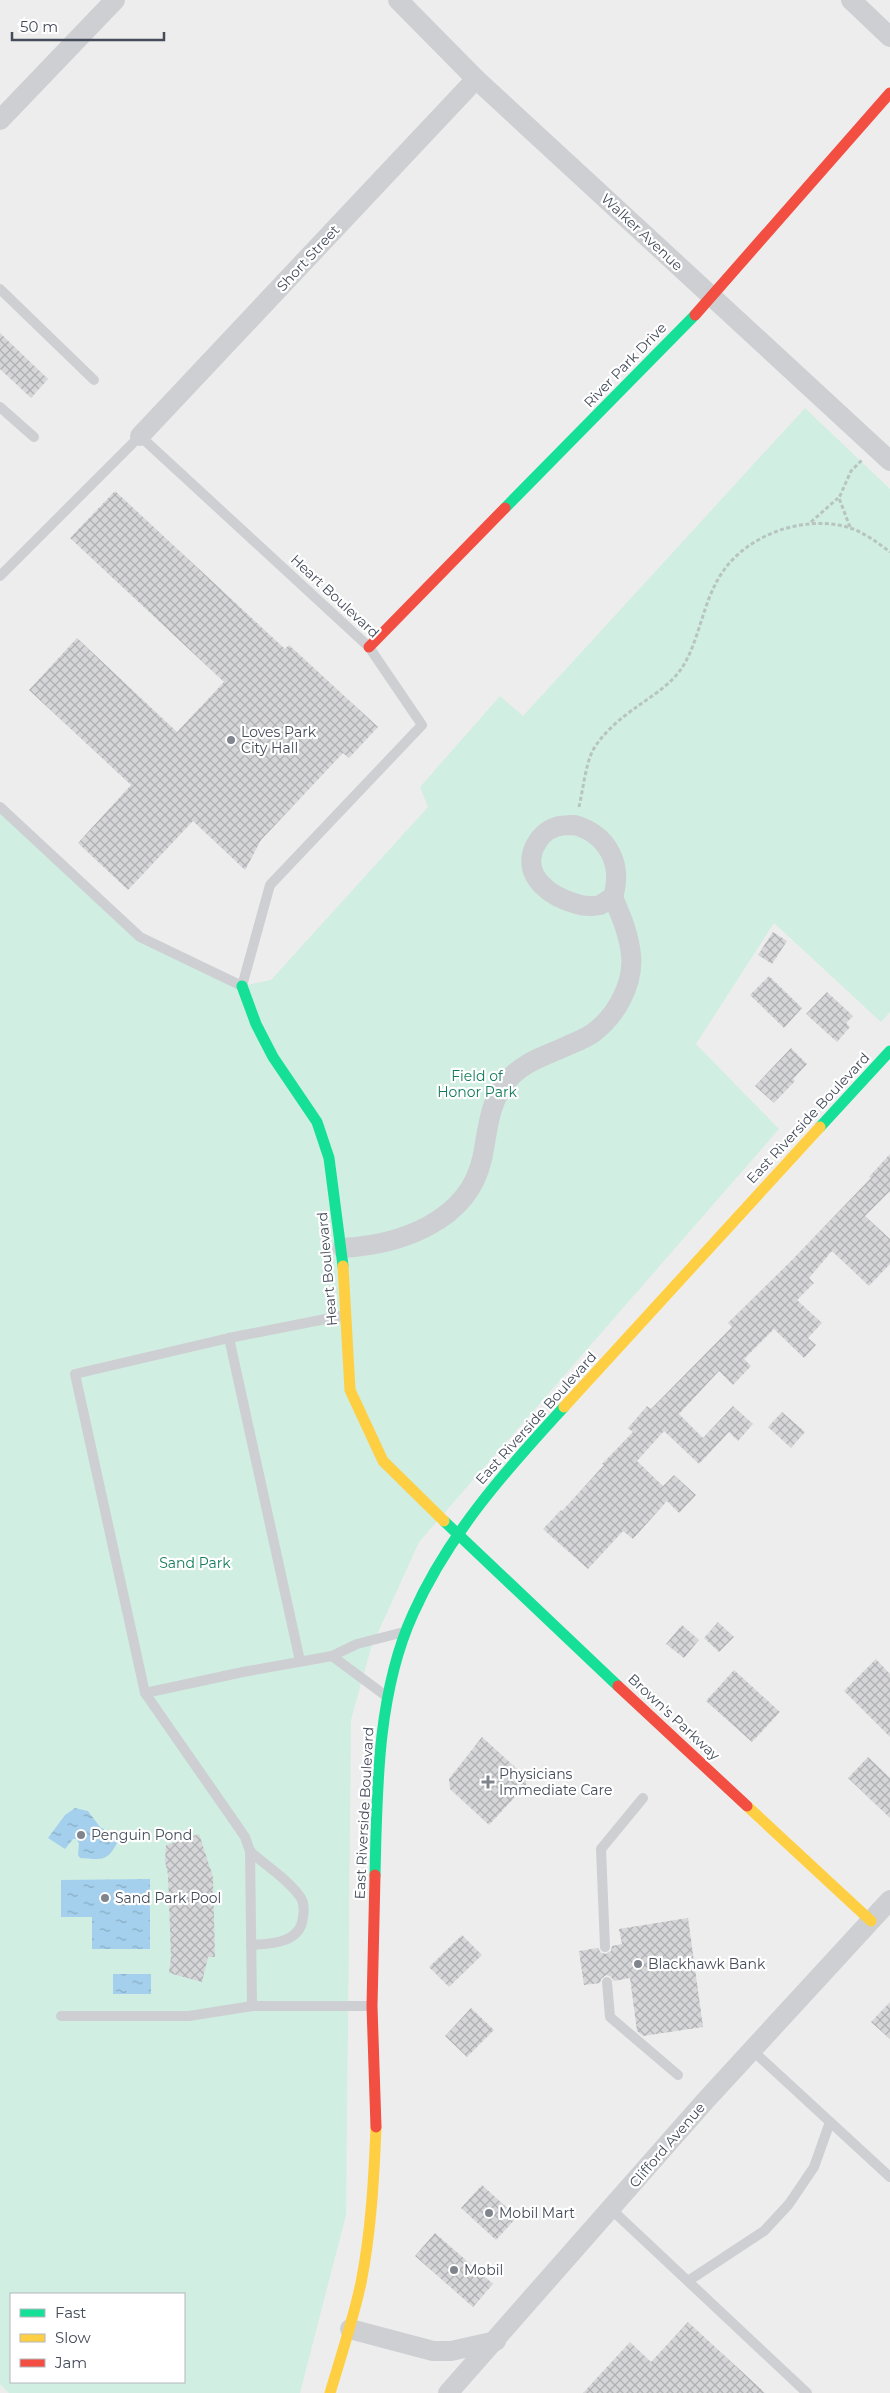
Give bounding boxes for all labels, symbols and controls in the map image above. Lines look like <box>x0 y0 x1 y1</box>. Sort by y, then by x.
scale bar <box>12 10 165 42</box>
text: 50 m <box>20 17 58 36</box>
street label: Walker Avenue <box>597 189 687 275</box>
street label: Short Street <box>273 221 344 295</box>
street label: River Park Drive <box>580 319 670 411</box>
street label: Heart Boulevard <box>287 550 383 642</box>
place label: Loves Park City Hall <box>241 723 317 757</box>
marker: Loves Park City Hall <box>225 734 237 746</box>
street label: East Riverside Boulevard <box>743 1049 873 1187</box>
park label: Field of Honor Park <box>437 1067 517 1101</box>
street label: Heart Boulevard <box>313 1211 341 1327</box>
street label: East Riverside Boulevard <box>472 1348 600 1488</box>
park label: Sand Park <box>159 1554 231 1572</box>
street label: Brown's Parkway <box>624 1670 724 1764</box>
street label: East Riverside Boulevard <box>350 1726 378 1900</box>
place label: Physicians Immediate Care <box>499 1765 612 1799</box>
marker: Physicians Immediate Care <box>481 1775 495 1789</box>
place label: Penguin Pond <box>91 1826 192 1844</box>
marker: Penguin Pond <box>75 1829 87 1841</box>
place label: Sand Park Pool <box>115 1889 221 1907</box>
marker: Sand Park Pool <box>99 1892 111 1904</box>
place label: Blackhawk Bank <box>648 1955 766 1973</box>
marker: Blackhawk Bank <box>632 1958 644 1970</box>
street label: Clifford Avenue <box>625 2099 709 2191</box>
place label: Mobil Mart <box>499 2204 575 2222</box>
marker: Mobil Mart <box>483 2207 495 2219</box>
place label: Mobil <box>464 2261 503 2279</box>
marker: Mobil <box>448 2264 460 2276</box>
legend <box>10 2293 185 2383</box>
text: Fast <box>55 2303 86 2322</box>
text: Slow <box>55 2328 91 2347</box>
text: Jam <box>54 2353 87 2372</box>

